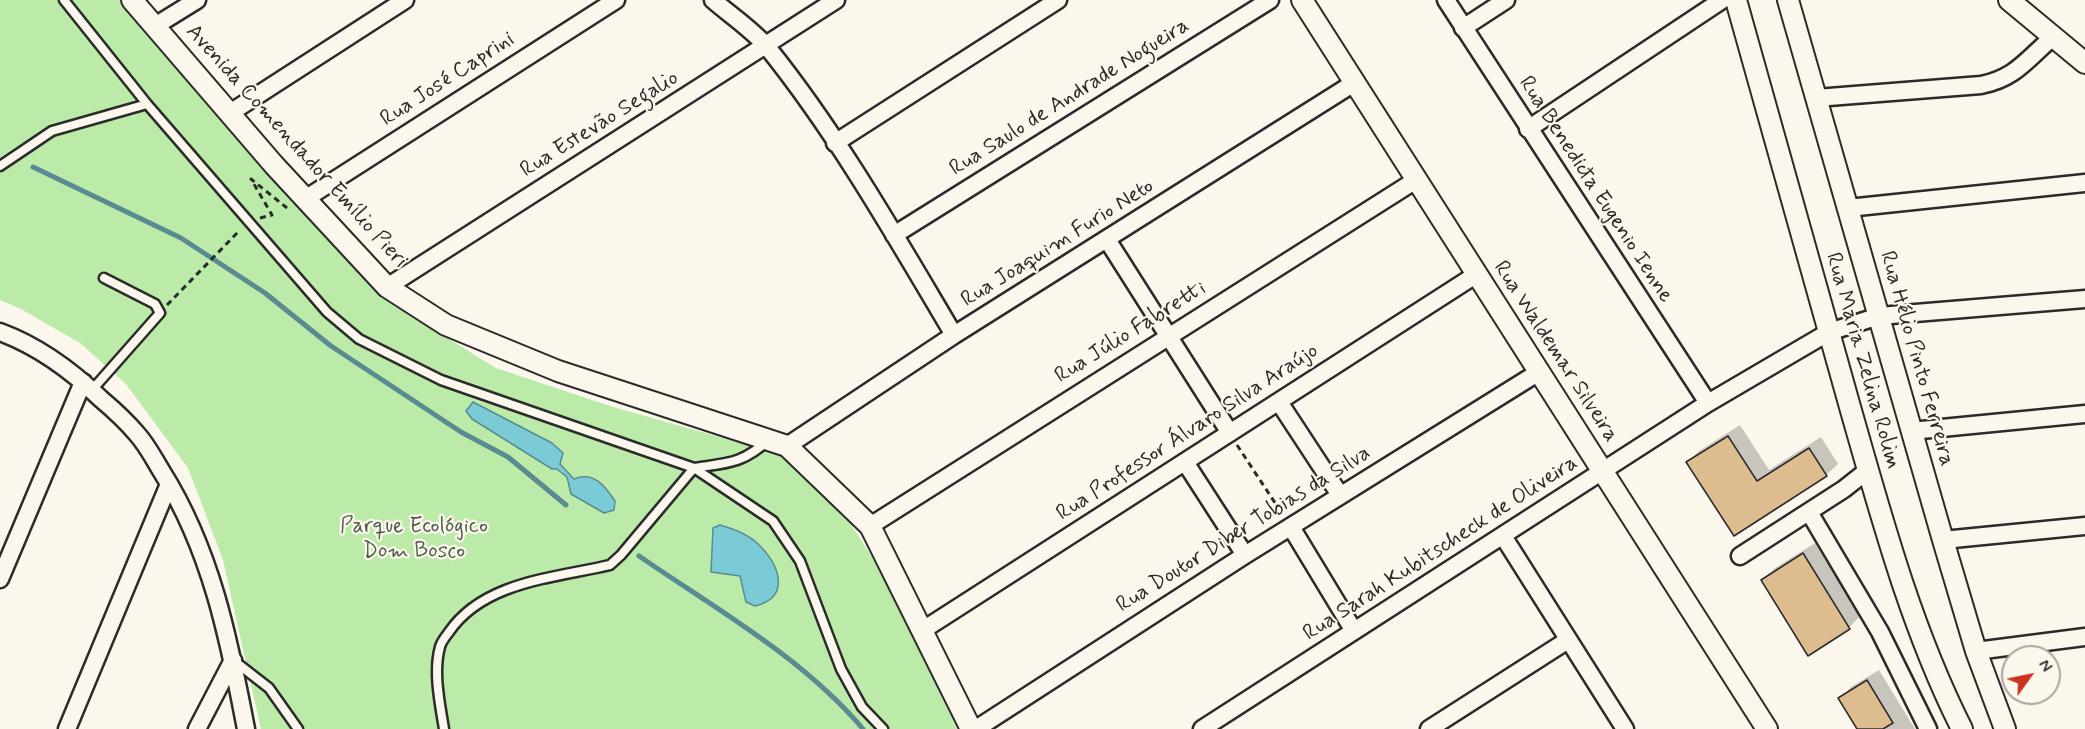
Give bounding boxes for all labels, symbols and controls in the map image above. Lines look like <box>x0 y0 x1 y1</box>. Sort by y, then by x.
street label: Rua Saulo de Andrade Nogueira <box>945 13 1195 183</box>
street label: Avenida Comendador Emílio Pieri <box>179 20 413 274</box>
street label: Rua José Caprini <box>376 27 520 133</box>
street label: Rua Estevão Segalio <box>516 66 684 184</box>
street label: Rua Benedicta Eugenio Ienne <box>1512 72 1678 308</box>
street label: Rua Joaquim Furio Neto <box>957 174 1159 314</box>
street label: Rua Hélio Pinto Ferreira <box>1873 248 1959 470</box>
street label: Rua Maria Zelina Rolim <box>1818 250 1906 472</box>
street label: Rua Waldemar Silveira <box>1487 256 1623 448</box>
street label: Rua Júlio Fabretti <box>1051 276 1211 390</box>
street label: Rua Professor Álvaro Silva Araújo <box>1052 338 1324 528</box>
street label: Rua Doutor Diber Tobias da Silva <box>1112 441 1376 619</box>
street label: Rua Sarah Kubitscheck de Oliveira <box>1299 450 1583 648</box>
park label: Parque Ecológico Dom Bosco <box>340 514 488 566</box>
north arrow <box>2001 645 2061 705</box>
text: N <box>2033 656 2057 676</box>

